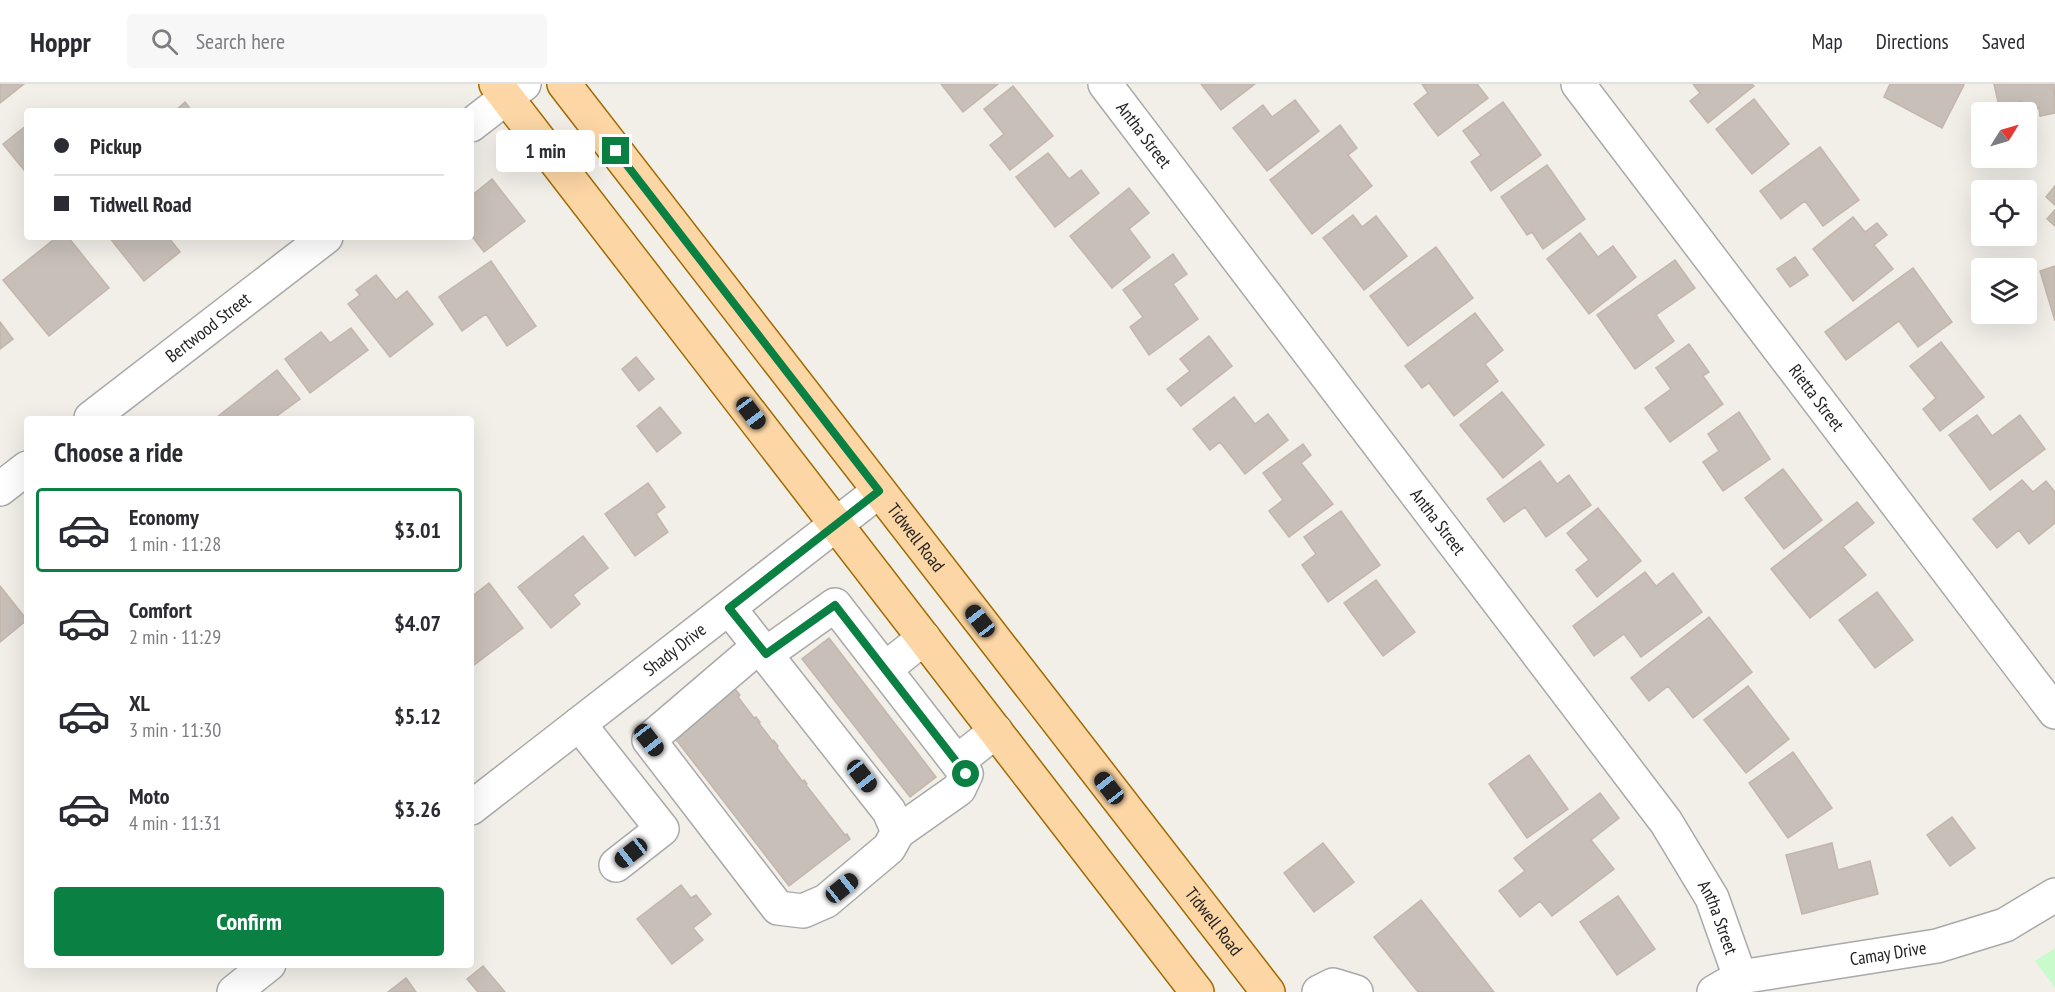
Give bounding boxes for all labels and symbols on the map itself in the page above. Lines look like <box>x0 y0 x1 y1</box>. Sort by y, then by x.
street label: Antha Street <box>1111 97 1177 173</box>
north arrow <box>1971 102 2037 168</box>
callout: 1 min <box>496 130 595 172</box>
route end <box>602 137 629 164</box>
street label: Bertwood Street <box>161 287 255 367</box>
street label: Rietta Street <box>1784 359 1850 436</box>
car <box>733 393 769 433</box>
street label: Antha Street <box>1406 484 1471 559</box>
street label: Tidwell Road <box>882 498 950 576</box>
car <box>962 601 998 641</box>
street label: Shady Drive <box>638 618 710 681</box>
car <box>631 720 667 760</box>
car <box>844 756 880 796</box>
route start <box>952 760 979 787</box>
car <box>1091 768 1127 808</box>
car <box>611 835 651 871</box>
car <box>822 870 862 906</box>
street label: Antha Street <box>1693 876 1743 957</box>
street label: Tidwell Road <box>1180 882 1248 960</box>
street label: Camay Drive <box>1848 936 1928 971</box>

